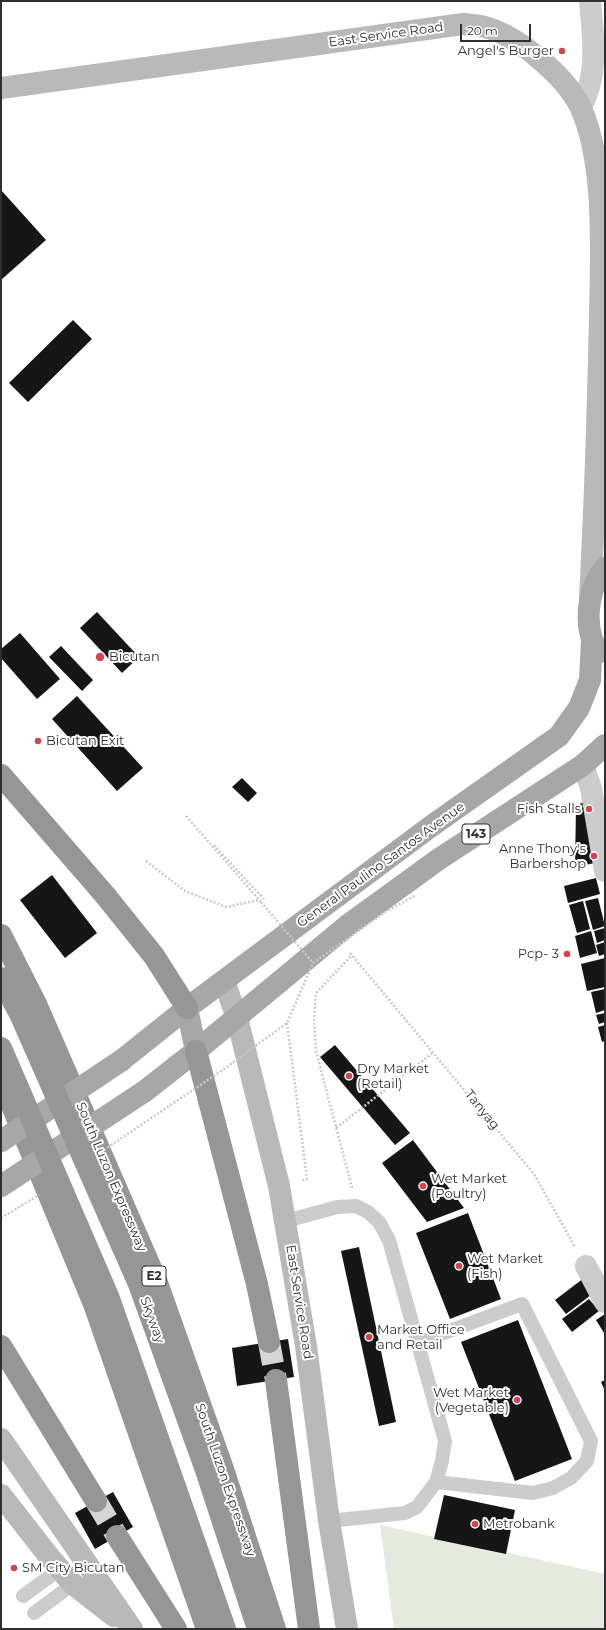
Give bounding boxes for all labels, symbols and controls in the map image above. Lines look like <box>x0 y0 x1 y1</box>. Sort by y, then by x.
scale bar <box>462 16 533 42</box>
street label: East Service Road <box>328 19 444 51</box>
text: 20 m <box>467 23 498 38</box>
place label: Angel's Burger <box>458 43 554 59</box>
marker: Angel's Burger <box>557 46 567 56</box>
place label: Bicutan <box>109 649 160 665</box>
marker: Bicutan <box>94 651 106 663</box>
place label: Bicutan Exit <box>46 733 124 749</box>
marker: Bicutan Exit <box>33 736 43 746</box>
street label: General Paulino Santos Avenue <box>294 799 468 931</box>
place label: Fish Stalls <box>517 801 581 817</box>
marker: Fish Stalls <box>584 804 594 814</box>
road number: 143 <box>462 824 490 844</box>
place label: Anne Thony's Barbershop <box>499 841 586 872</box>
marker: Anne Thony's Barbershop <box>589 851 599 861</box>
place label: Pcp- 3 <box>518 946 559 962</box>
marker: Pcp- 3 <box>562 949 572 959</box>
place label: Dry Market (Retail) <box>357 1061 429 1092</box>
marker: Dry Market (Retail) <box>344 1071 354 1081</box>
street label: Tanyag <box>461 1087 503 1133</box>
street label: South Luzon Expressway <box>72 1100 150 1254</box>
place label: Wet Market (Poultry) <box>431 1171 507 1202</box>
marker: Wet Market (Poultry) <box>418 1181 428 1191</box>
street label: East Service Road <box>282 1244 316 1360</box>
place label: Wet Market (Fish) <box>467 1251 543 1282</box>
marker: Wet Market (Fish) <box>454 1261 464 1271</box>
road number: E2 <box>142 1266 166 1286</box>
street label: Skyway <box>136 1295 168 1345</box>
place label: Market Office and Retail <box>377 1322 465 1353</box>
marker: Market Office and Retail <box>364 1332 374 1342</box>
place label: Wet Market (Vegetable) <box>433 1385 509 1416</box>
marker: Wet Market (Vegetable) <box>512 1395 522 1405</box>
street label: South Luzon Expressway <box>191 1401 259 1559</box>
place label: Metrobank <box>483 1516 555 1532</box>
marker: Metrobank <box>470 1519 480 1529</box>
place label: SM City Bicutan <box>22 1560 125 1576</box>
marker: SM City Bicutan <box>9 1563 19 1573</box>

